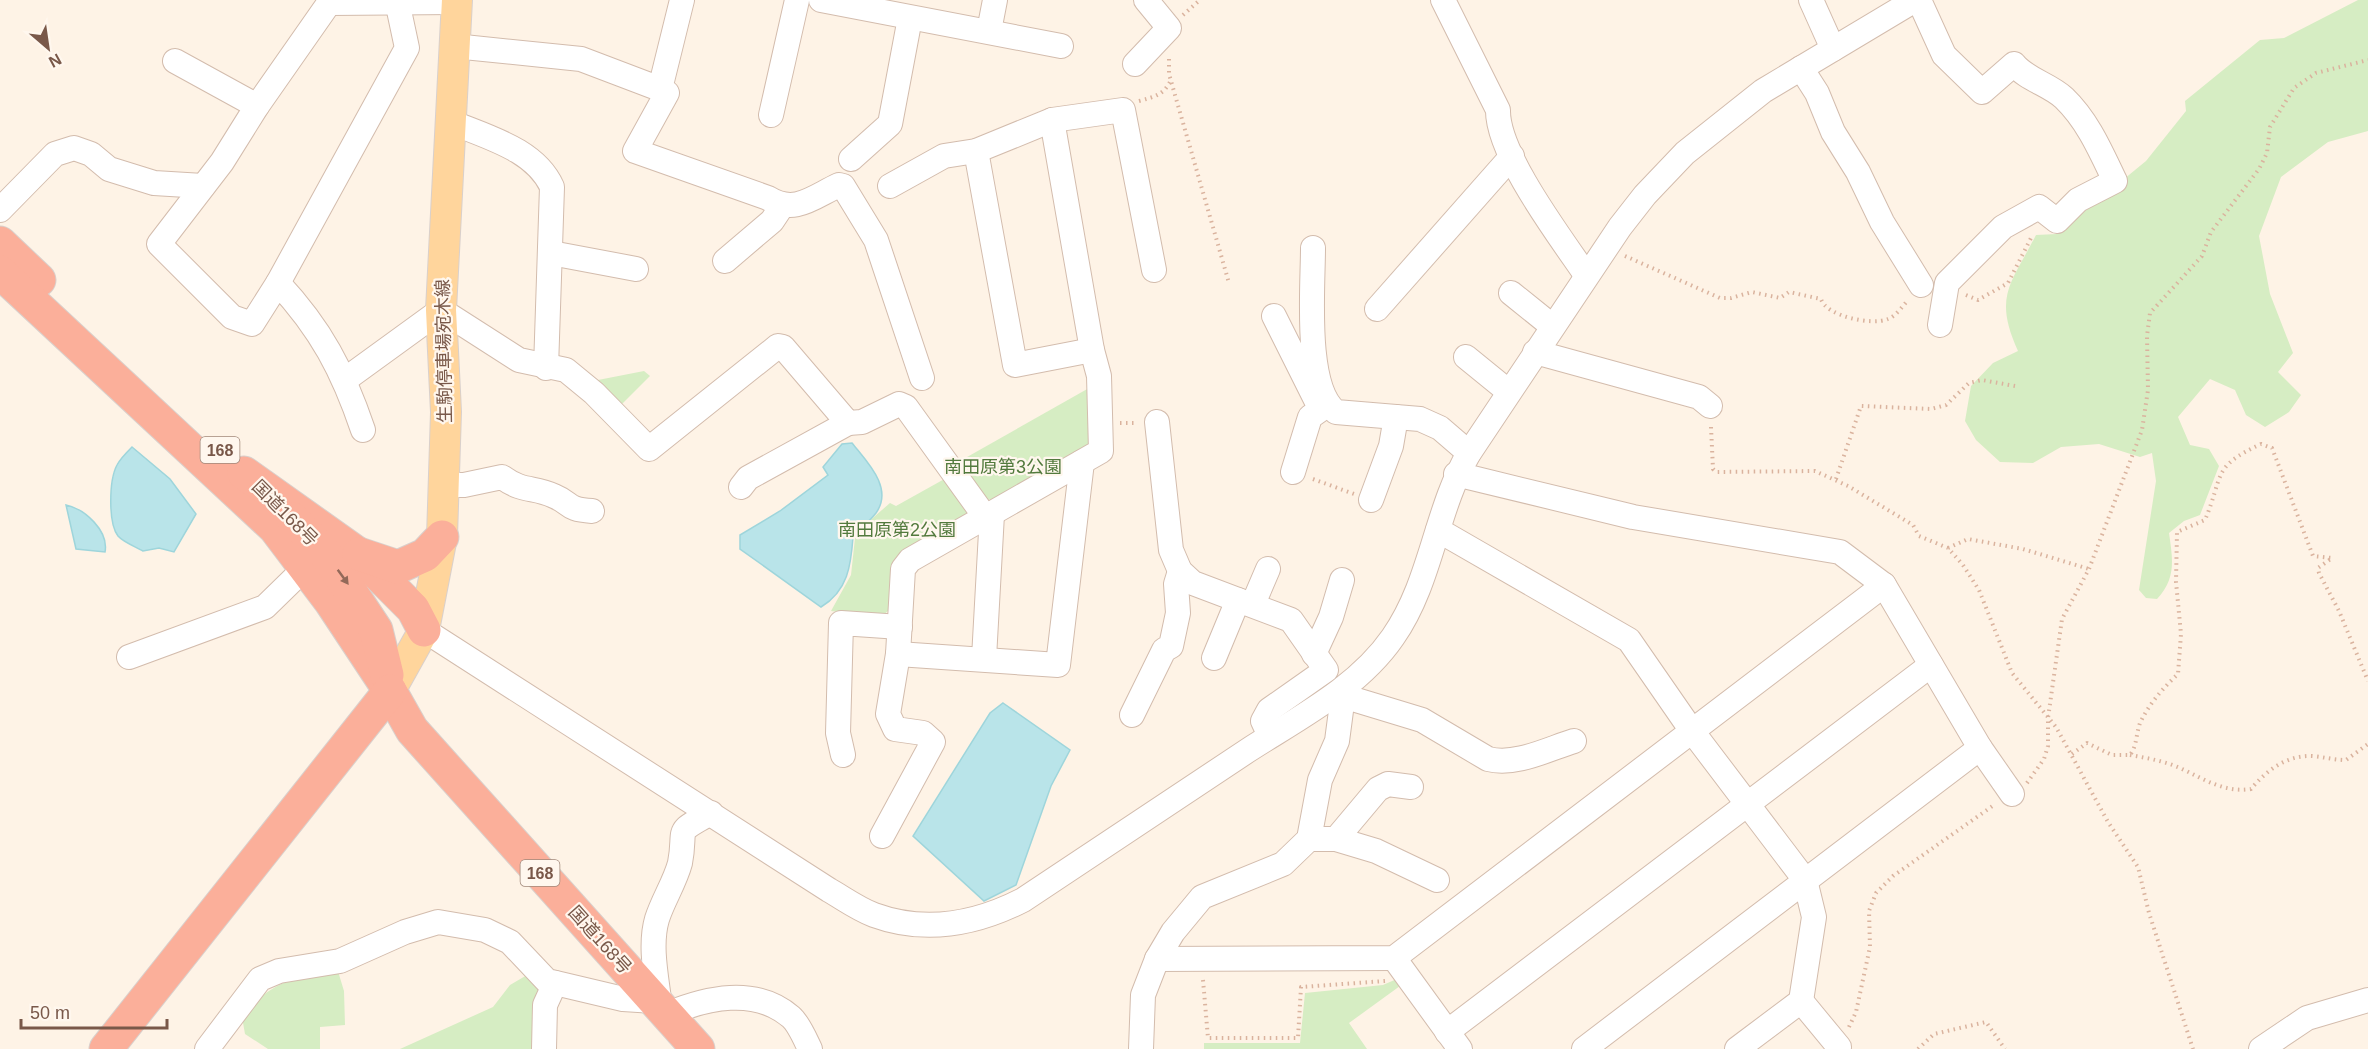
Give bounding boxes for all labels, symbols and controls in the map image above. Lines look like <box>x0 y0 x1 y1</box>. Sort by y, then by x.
north arrow <box>18 18 78 78</box>
text: N <box>46 50 64 71</box>
street label: 生駒停車場宛木線 <box>433 279 455 423</box>
road number: 168 <box>200 437 240 463</box>
park label: 南田原第3公園 <box>944 457 1062 477</box>
street label: 国道168号 <box>248 476 322 550</box>
park label: 南田原第2公園 <box>838 520 956 540</box>
one-way arrow <box>336 569 348 584</box>
road number: 168 <box>520 860 560 886</box>
street label: 国道168号 <box>564 902 636 978</box>
scale bar <box>21 992 166 1030</box>
text: 50 m <box>30 1003 70 1023</box>

